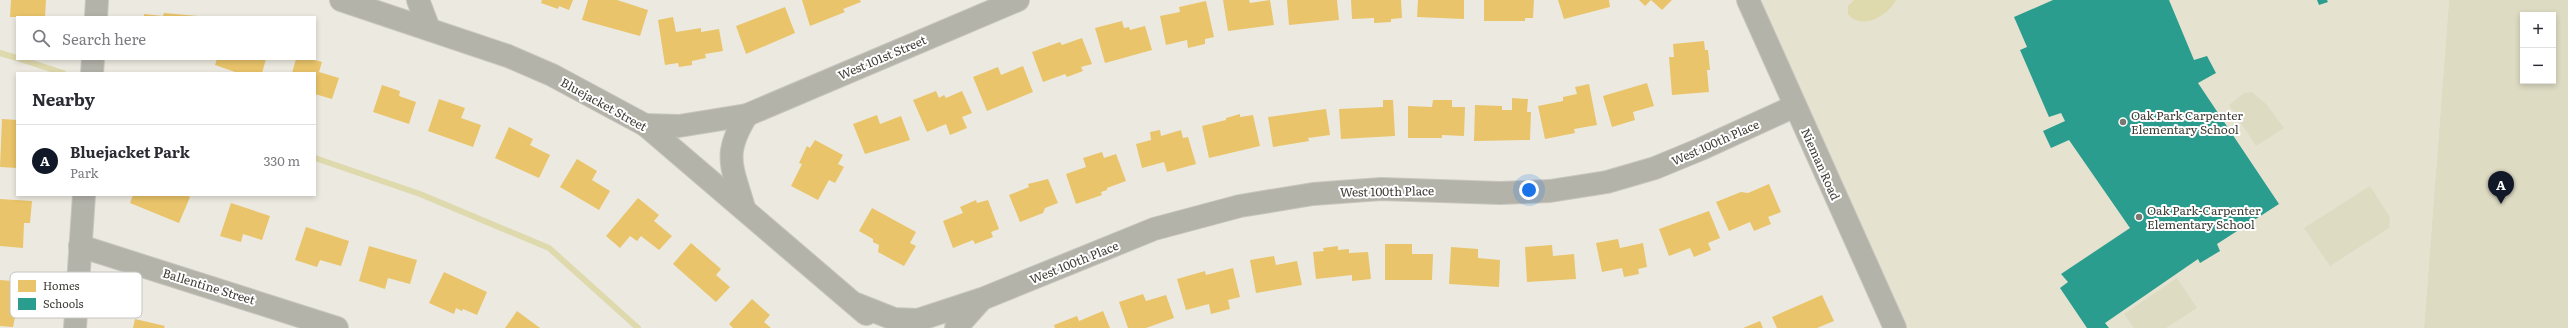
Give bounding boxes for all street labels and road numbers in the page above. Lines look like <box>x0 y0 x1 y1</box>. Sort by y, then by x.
street label: West 101st Street <box>835 30 929 84</box>
street label: Bluejacket Street <box>558 73 651 135</box>
street label: West 100th Place <box>1668 115 1762 169</box>
street label: Nieman Road <box>1797 125 1845 204</box>
street label: West 100th Place <box>1340 181 1434 201</box>
street label: West 100th Place <box>1027 236 1121 288</box>
street label: Ballentine Street <box>161 263 258 309</box>

